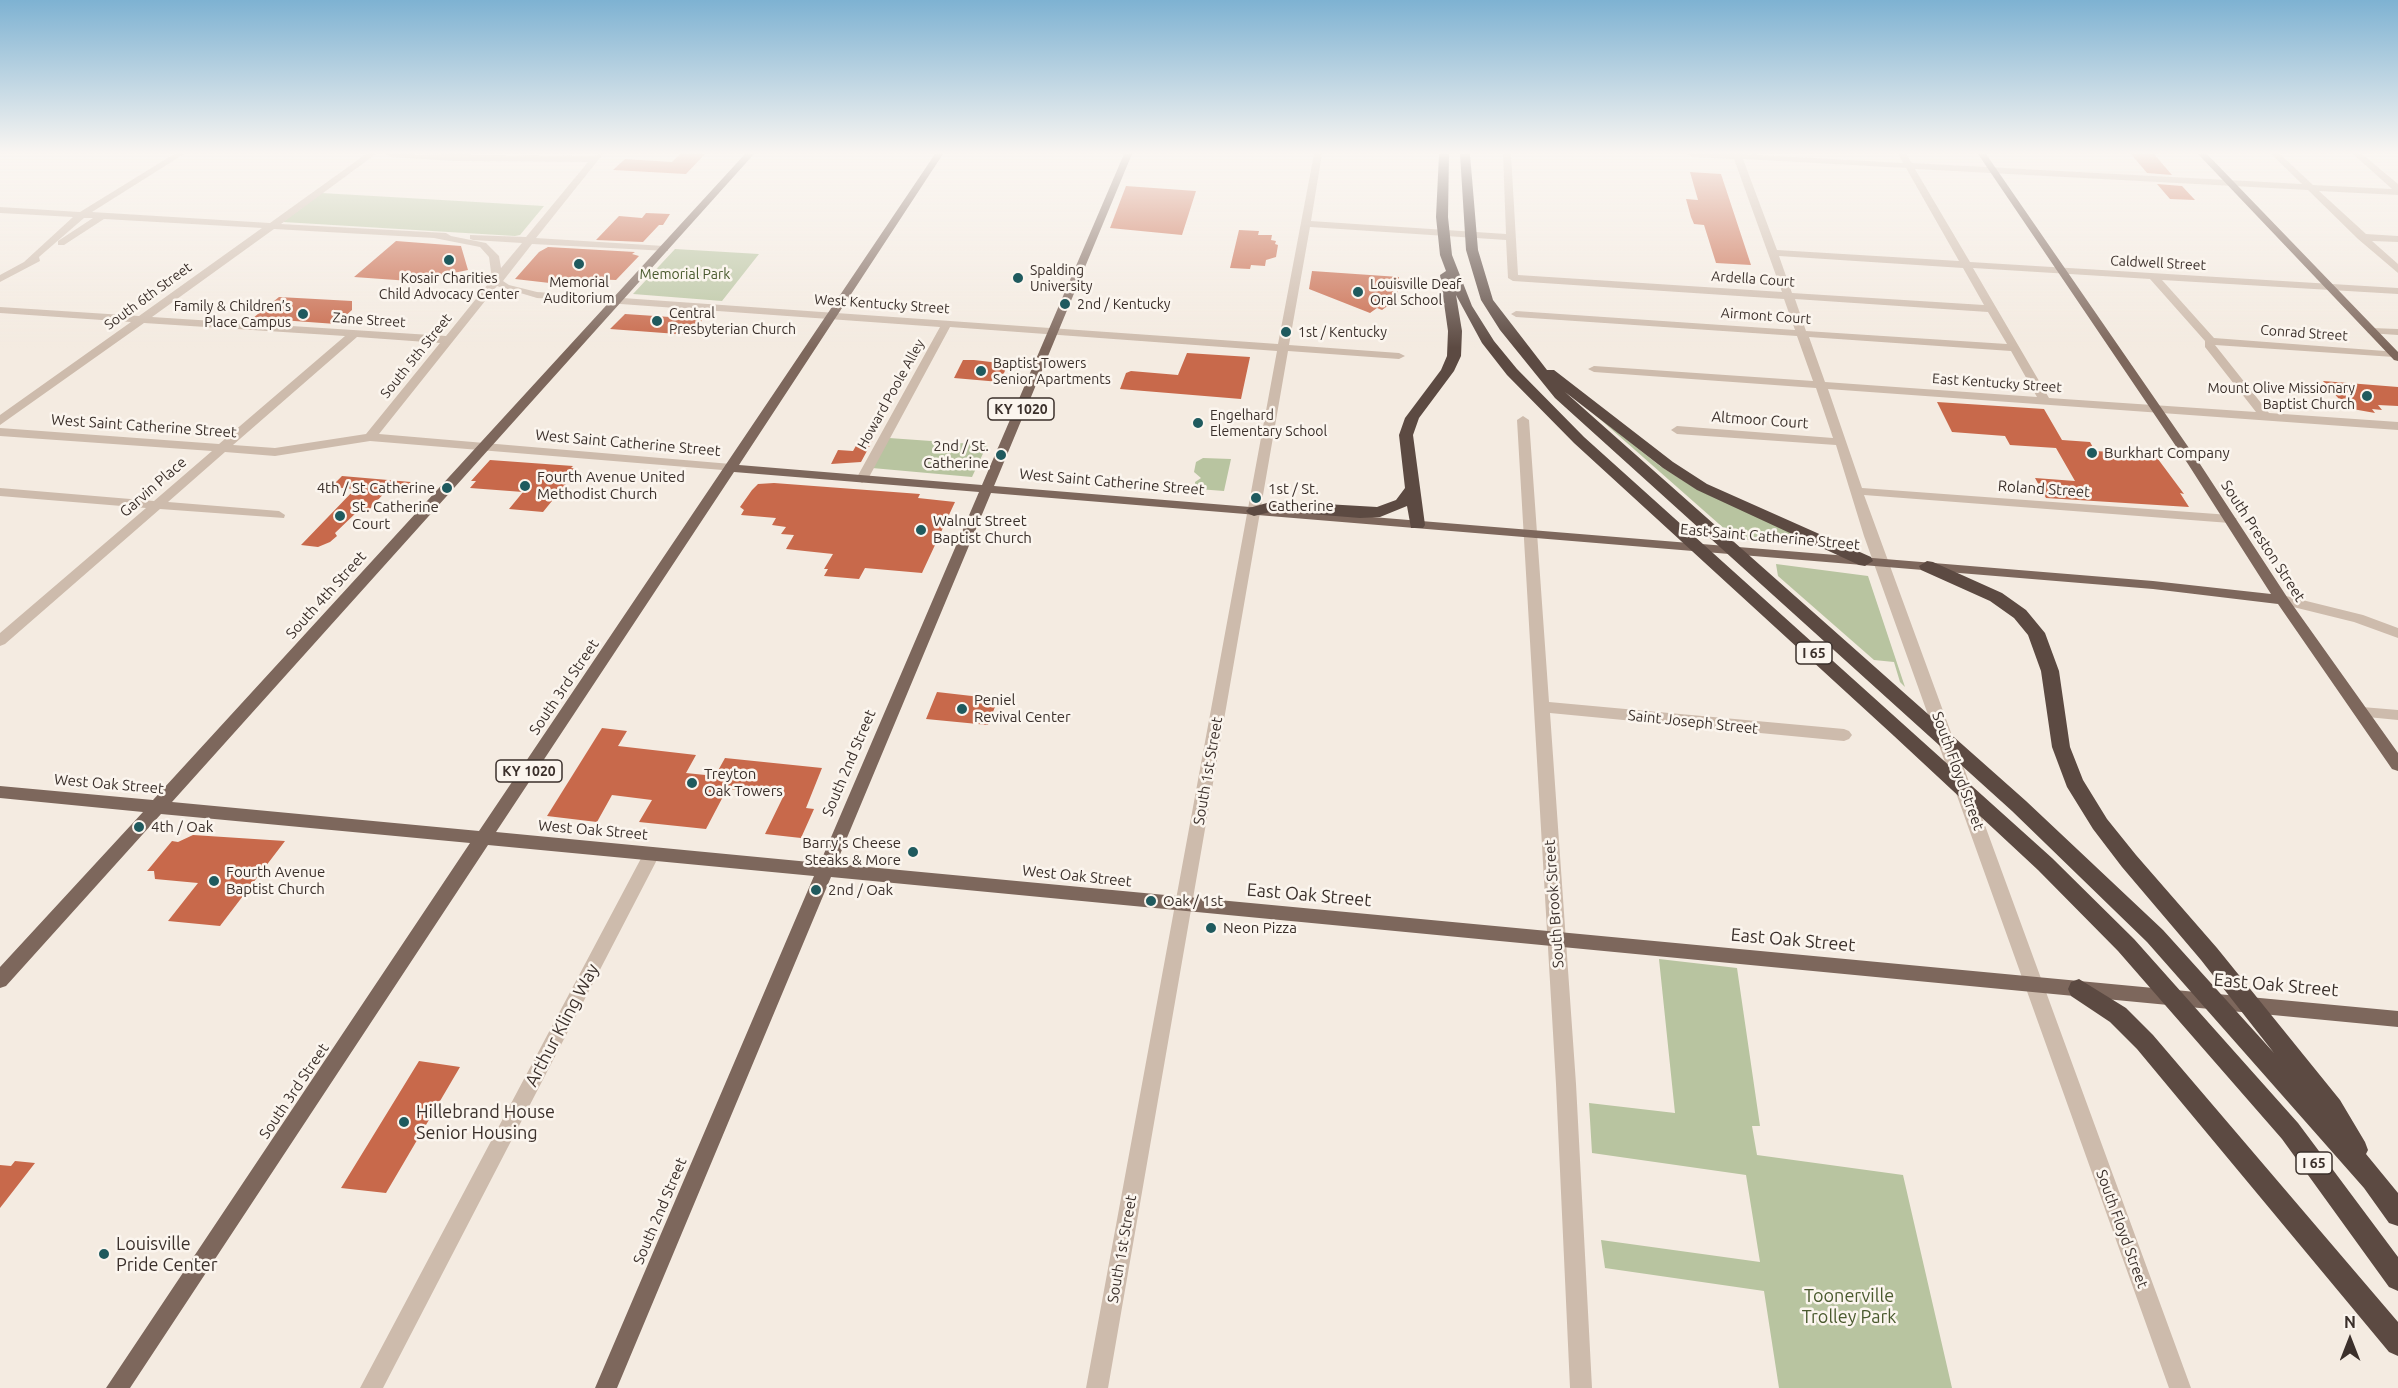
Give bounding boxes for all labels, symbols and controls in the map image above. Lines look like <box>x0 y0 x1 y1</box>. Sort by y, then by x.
street label: Caldwell Street <box>2110 252 2206 274</box>
marker: Kosair Charities Child Advocacy Center <box>442 253 456 267</box>
marker: Memorial Auditorium <box>572 257 586 271</box>
street label: South 6th Street <box>101 259 195 333</box>
place label: Spalding University <box>1030 262 1093 294</box>
park label: Memorial Park <box>640 266 730 282</box>
street label: Ardella Court <box>1711 268 1795 290</box>
place label: Kosair Charities Child Advocacy Center <box>379 270 519 302</box>
marker: Spalding University <box>1011 271 1025 285</box>
place label: Memorial Auditorium <box>543 274 615 306</box>
place label: Louisville Deaf Oral School <box>1370 276 1461 308</box>
marker: Louisville Deaf Oral School <box>1351 285 1365 299</box>
street label: West Kentucky Street <box>814 291 950 317</box>
place label: 2nd / Kentucky <box>1077 296 1171 312</box>
marker: 2nd / Kentucky <box>1058 297 1072 311</box>
place label: Family & Children’s Place Campus <box>174 298 291 330</box>
street label: Airmont Court <box>1720 304 1812 328</box>
place label: Central Presbyterian Church <box>669 305 796 338</box>
marker: Family & Children’s Place Campus <box>296 307 310 321</box>
street label: Zane Street <box>332 309 406 331</box>
street label: South 5th Street <box>377 310 455 402</box>
marker: Central Presbyterian Church <box>650 314 664 328</box>
street label: Conrad Street <box>2260 322 2348 344</box>
place label: 1st / Kentucky <box>1298 324 1387 340</box>
marker: 1st / Kentucky <box>1279 325 1293 339</box>
street label: Howard Poole Alley <box>854 336 928 452</box>
place label: Baptist Towers Senior Apartments <box>993 355 1111 388</box>
marker: Baptist Towers Senior Apartments <box>974 364 988 378</box>
street label: East Kentucky Street <box>1932 370 2062 396</box>
place label: Mount Olive Missionary Baptist Church <box>2207 380 2355 412</box>
marker: Mount Olive Missionary Baptist Church <box>2360 389 2374 403</box>
road number: KY 1020 <box>988 398 1054 420</box>
place label: Engelhard Elementary School <box>1210 407 1327 440</box>
street label: Altmoor Court <box>1711 408 1809 432</box>
street label: West Saint Catherine Street <box>51 411 237 441</box>
marker: Engelhard Elementary School <box>1191 416 1205 430</box>
street label: West Saint Catherine Street <box>535 426 721 460</box>
place label: 2nd / St. Catherine <box>923 437 989 472</box>
place label: Burkhart Company <box>2104 444 2230 462</box>
marker: Burkhart Company <box>2085 446 2099 460</box>
marker: 2nd / St. Catherine <box>994 448 1008 462</box>
street label: Garvin Place <box>116 453 190 521</box>
street label: West Saint Catherine Street <box>1019 465 1205 499</box>
place label: Fourth Avenue United Methodist Church <box>537 468 685 503</box>
street label: Roland Street <box>1997 477 2091 501</box>
street label: South Preston Street <box>2217 477 2309 605</box>
place label: 4th / St Catherine <box>317 479 435 497</box>
marker: Fourth Avenue United Methodist Church <box>518 479 532 493</box>
place label: 1st / St. Catherine <box>1268 480 1334 515</box>
marker: 4th / St Catherine <box>440 481 454 495</box>
marker: 1st / St. Catherine <box>1249 491 1263 505</box>
place label: St. Catherine Court <box>352 498 439 533</box>
marker: St. Catherine Court <box>333 509 347 523</box>
place label: Walnut Street Baptist Church <box>933 512 1032 547</box>
street label: East Saint Catherine Street <box>1679 520 1861 554</box>
marker: Walnut Street Baptist Church <box>914 523 928 537</box>
street label: South 4th Street <box>282 548 370 642</box>
street label: South 3rd Street <box>525 636 603 738</box>
road number: I 65 <box>1796 642 1832 664</box>
place label: Peniel Revival Center <box>974 691 1071 726</box>
marker: Peniel Revival Center <box>955 702 969 716</box>
street label: Saint Joseph Street <box>1627 706 1759 738</box>
street label: South 2nd Street <box>818 707 880 819</box>
street label: South Floyd Street <box>1928 709 1988 833</box>
street label: South 1st Street <box>1190 716 1226 826</box>
road number: KY 1020 <box>496 760 562 782</box>
place label: Treyton Oak Towers <box>704 765 783 800</box>
street label: West Oak Street <box>53 770 165 798</box>
marker: Treyton Oak Towers <box>685 776 699 790</box>
street label: West Oak Street <box>537 816 649 844</box>
place label: 4th / Oak <box>151 818 213 836</box>
marker: 4th / Oak <box>132 820 146 834</box>
place label: Barry's Cheese Steaks & More <box>802 834 901 869</box>
street label: South Brook Street <box>1541 839 1567 969</box>
marker: Barry's Cheese Steaks & More <box>906 845 920 859</box>
street label: West Oak Street <box>1021 861 1133 891</box>
place label: Fourth Avenue Baptist Church <box>226 863 325 898</box>
marker: Fourth Avenue Baptist Church <box>207 874 221 888</box>
street label: East Oak Street <box>1246 879 1372 911</box>
place label: 2nd / Oak <box>828 881 893 899</box>
marker: 2nd / Oak <box>809 883 823 897</box>
place label: Oak / 1st <box>1163 892 1223 910</box>
marker: Oak / 1st <box>1144 894 1158 908</box>
place label: Neon Pizza <box>1223 919 1297 937</box>
marker: Neon Pizza <box>1204 921 1218 935</box>
street label: East Oak Street <box>1730 924 1856 956</box>
street label: Arthur Kling Way <box>521 960 603 1090</box>
street label: East Oak Street <box>2213 969 2339 1001</box>
street label: South 3rd Street <box>255 1040 333 1142</box>
place label: Hillebrand House Senior Housing <box>416 1101 555 1144</box>
marker: Hillebrand House Senior Housing <box>397 1115 411 1129</box>
road number: I 65 <box>2296 1152 2332 1174</box>
street label: South 2nd Street <box>629 1155 691 1267</box>
street label: South Floyd Street <box>2092 1167 2152 1291</box>
street label: South 1st Street <box>1104 1194 1140 1304</box>
place label: Louisville Pride Center <box>116 1233 218 1276</box>
marker: Louisville Pride Center <box>97 1247 111 1261</box>
park label: Toonerville Trolley Park <box>1802 1285 1896 1328</box>
north arrow <box>2320 1310 2380 1370</box>
text: N <box>2344 1313 2356 1331</box>

